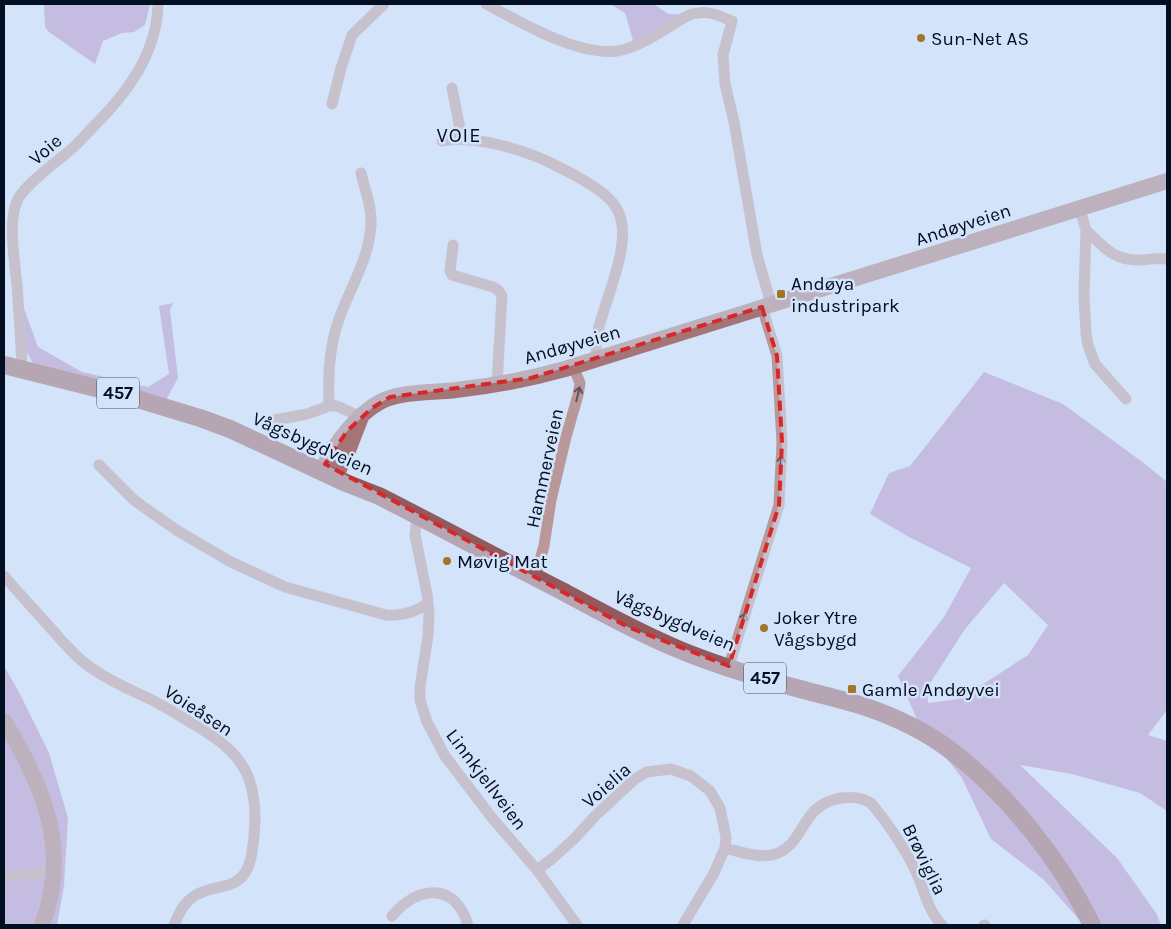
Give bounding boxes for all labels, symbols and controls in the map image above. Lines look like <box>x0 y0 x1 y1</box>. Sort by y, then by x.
place label: Sun-Net AS <box>931 28 1029 50</box>
marker: Sun-Net AS <box>915 32 927 44</box>
district label: VOIE <box>437 124 481 147</box>
street label: Voie <box>25 130 66 170</box>
street label: Andøyveien <box>913 199 1014 251</box>
place label: Andøya industripark <box>791 273 900 317</box>
marker: Andøya industripark <box>775 288 787 300</box>
street label: Andøyveien <box>522 321 623 369</box>
road number: 457 <box>97 378 139 408</box>
one-way arrow <box>574 387 583 403</box>
street label: Hammerveien <box>522 406 568 530</box>
street label: Vågsbygdveien <box>249 408 376 480</box>
one-way arrow <box>777 455 786 471</box>
place label: Møvig Mat <box>457 551 548 573</box>
marker: Møvig Mat <box>441 555 453 567</box>
street label: Vågsbygdveien <box>611 586 738 656</box>
place label: Joker Ytre Vågsbygd <box>774 607 857 651</box>
one-way arrow <box>739 612 749 628</box>
marker: Joker Ytre Vågsbygd <box>758 622 770 634</box>
road number: 457 <box>744 662 786 694</box>
place label: Gamle Andøyvei <box>862 679 1000 701</box>
street label: Voieåsen <box>160 680 237 741</box>
marker: Gamle Andøyvei <box>846 683 858 695</box>
street label: Linnkjellveien <box>441 725 531 834</box>
street label: Voielia <box>578 759 636 813</box>
street label: Brøviglia <box>897 820 951 899</box>

